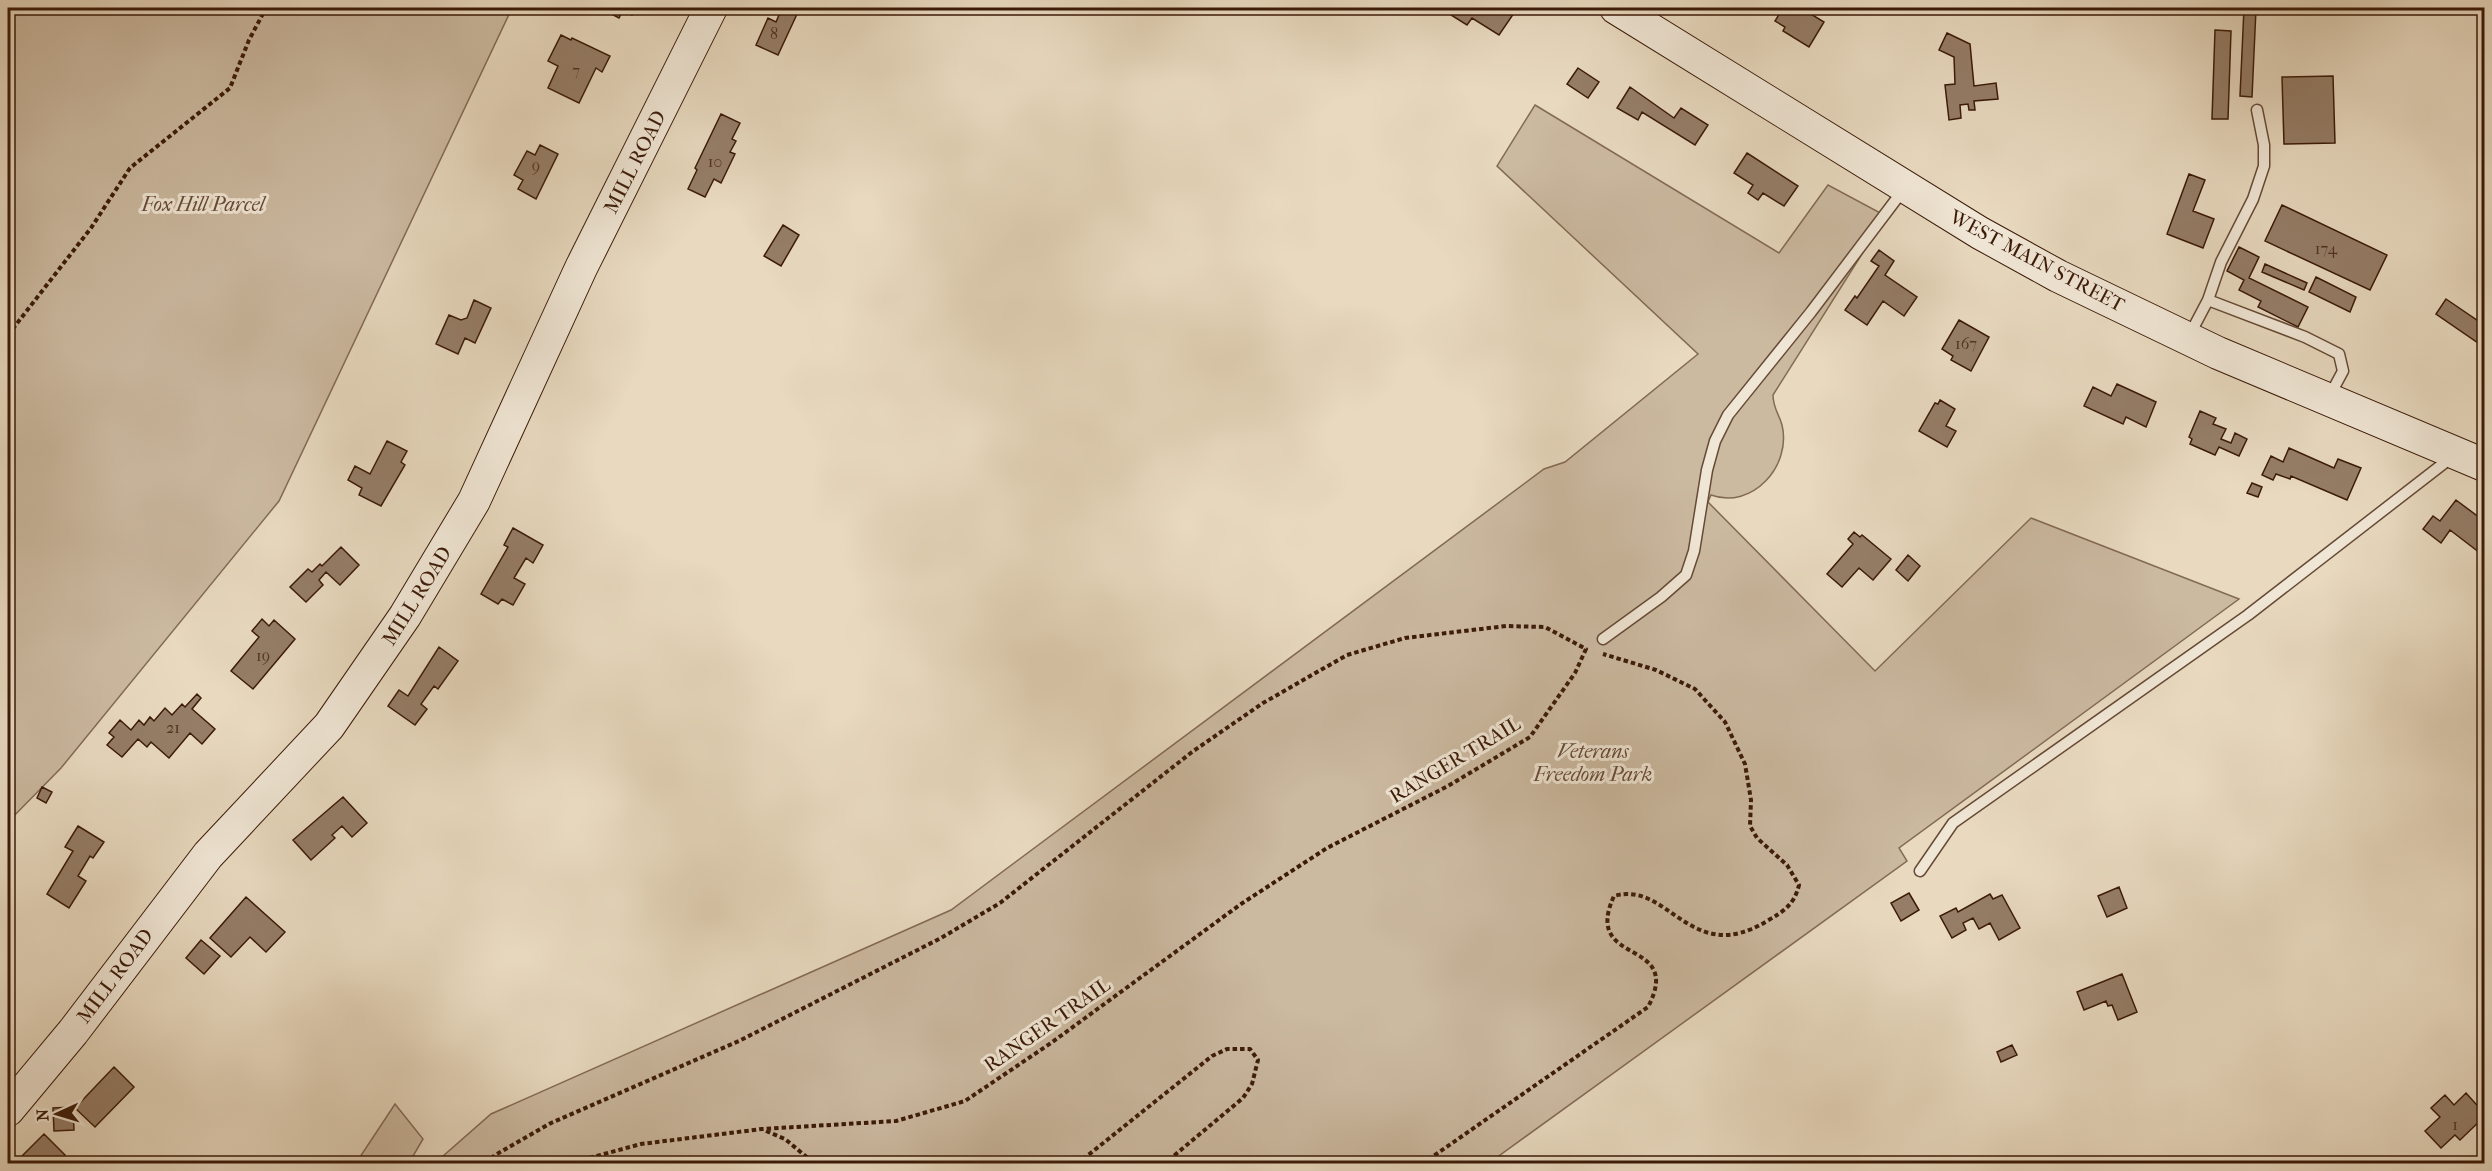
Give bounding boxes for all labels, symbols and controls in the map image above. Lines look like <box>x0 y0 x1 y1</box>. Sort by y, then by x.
house number: 8 <box>770 24 778 43</box>
house number: 7 <box>572 61 580 80</box>
street label: MILL ROAD <box>599 107 671 217</box>
house number: 10 <box>708 152 722 171</box>
house number: 9 <box>532 156 540 175</box>
park label: Fox Hill Parcel <box>141 193 266 216</box>
street label: WEST MAIN STREET <box>1945 205 2129 317</box>
house number: 174 <box>2315 239 2338 258</box>
house number: 167 <box>1955 334 1977 353</box>
street label: MILL ROAD <box>378 542 456 650</box>
house number: 19 <box>256 646 270 665</box>
street label: RANGER TRAIL <box>1385 712 1525 808</box>
house number: 21 <box>166 718 180 737</box>
park label: Veterans Freedom Park <box>1533 740 1652 786</box>
street label: MILL ROAD <box>72 924 158 1028</box>
street label: RANGER TRAIL <box>980 973 1114 1077</box>
north arrow <box>27 1084 87 1144</box>
text: N <box>33 1107 52 1122</box>
house number: 1 <box>2452 1115 2458 1134</box>

